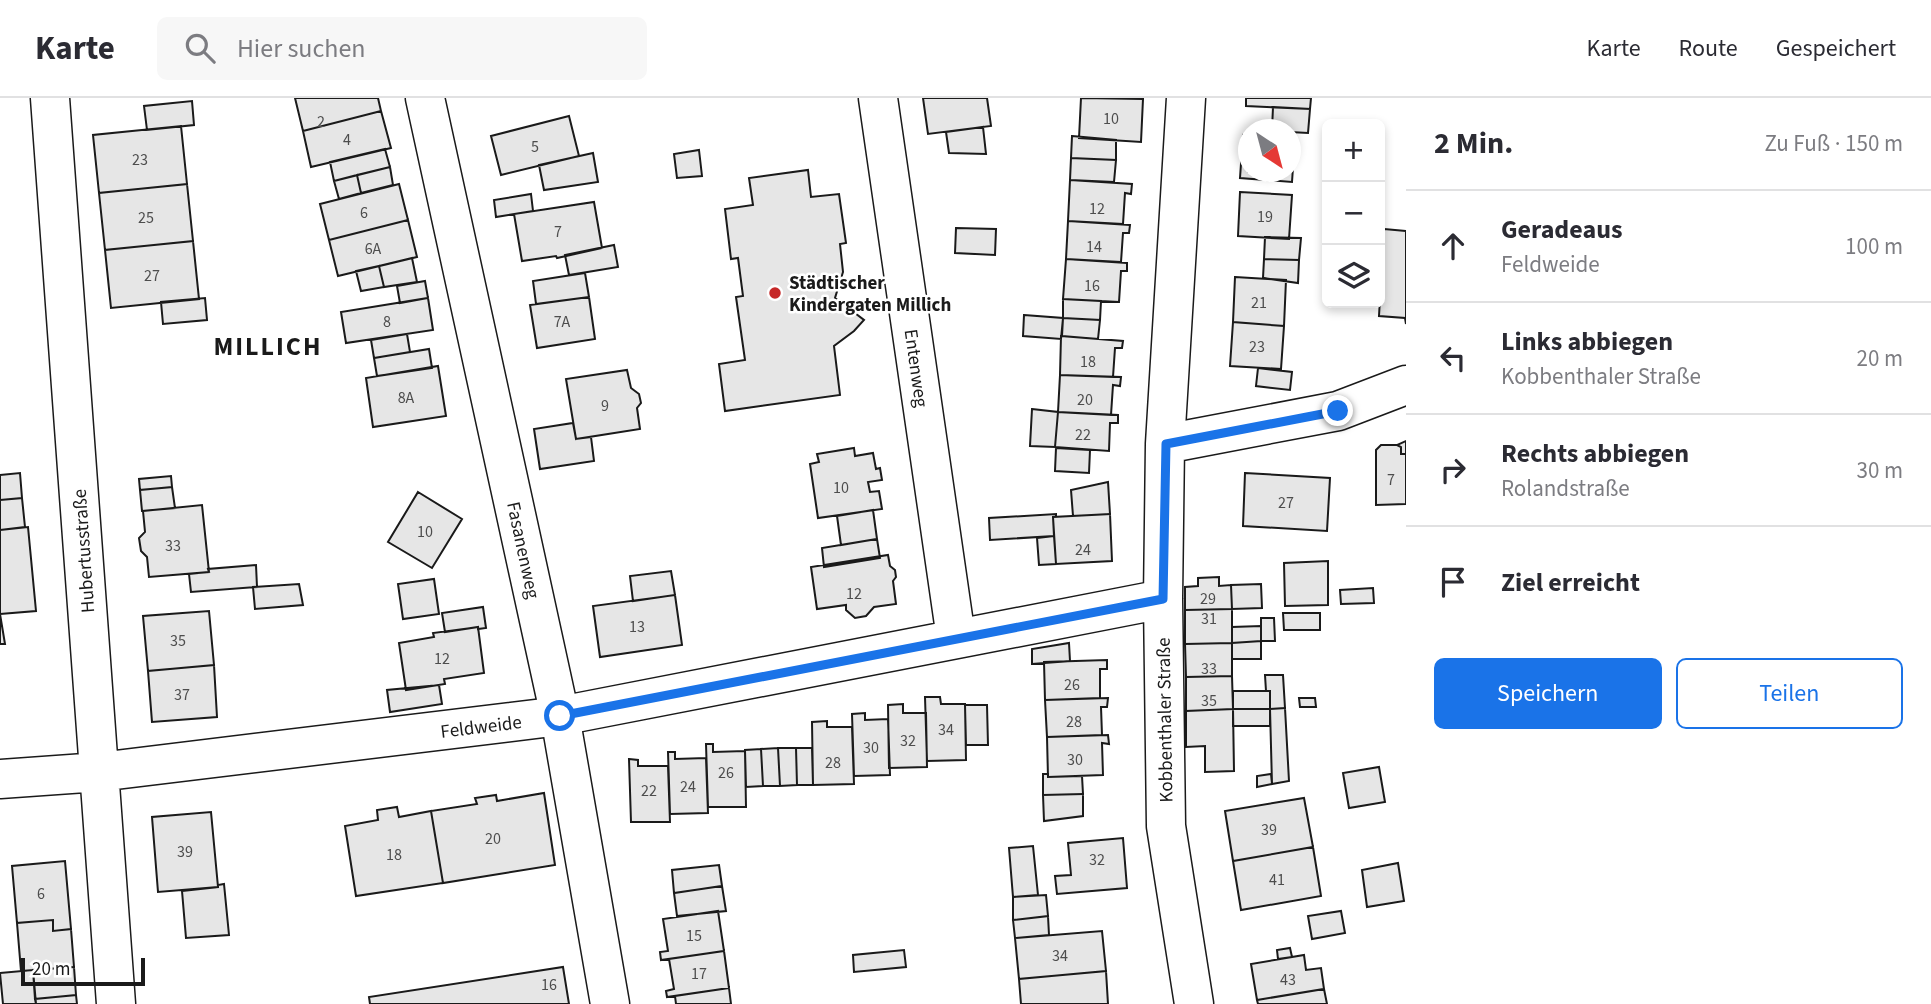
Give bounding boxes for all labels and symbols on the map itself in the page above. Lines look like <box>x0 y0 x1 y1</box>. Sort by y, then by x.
house number: 10 <box>1103 108 1119 130</box>
house number: 2 <box>317 111 325 133</box>
north arrow <box>1238 119 1301 182</box>
house number: 4 <box>343 129 351 151</box>
house number: 5 <box>531 136 539 158</box>
house number: 23 <box>132 149 148 171</box>
house number: 12 <box>1089 198 1105 220</box>
house number: 6 <box>360 202 368 224</box>
house number: 19 <box>1257 206 1273 228</box>
house number: 25 <box>138 207 154 229</box>
house number: 7 <box>554 221 562 243</box>
house number: 14 <box>1086 236 1102 258</box>
house number: 6A <box>365 238 382 260</box>
house number: 27 <box>144 265 160 287</box>
place label: Städtischer Kindergaten Millich <box>789 270 951 319</box>
house number: 16 <box>1084 275 1100 297</box>
marker: Städtischer Kindergaten Millich <box>767 285 783 301</box>
house number: 21 <box>1251 292 1267 314</box>
house number: 8 <box>383 311 391 333</box>
house number: 7A <box>554 311 571 333</box>
street label: Entenweg <box>897 327 934 410</box>
district label: MILLICH <box>213 328 323 365</box>
house number: 23 <box>1249 336 1265 358</box>
house number: 18 <box>1080 351 1096 373</box>
house number: 8A <box>398 387 415 409</box>
house number: 20 <box>1077 389 1093 411</box>
house number: 9 <box>601 395 609 417</box>
route end <box>1322 395 1353 426</box>
house number: 22 <box>1075 424 1091 446</box>
house number: 7 <box>1387 469 1395 491</box>
house number: 10 <box>833 477 849 499</box>
street label: Hubertusstraße <box>67 488 102 614</box>
house number: 27 <box>1278 492 1294 514</box>
street label: Fasanenweg <box>499 499 546 602</box>
house number: 10 <box>417 521 433 543</box>
house number: 33 <box>165 535 181 557</box>
house number: 24 <box>1075 539 1091 561</box>
house number: 12 <box>846 583 862 605</box>
house number: 29 <box>1200 588 1216 610</box>
house number: 31 <box>1201 608 1217 630</box>
house number: 13 <box>629 616 645 638</box>
house number: 35 <box>170 630 186 652</box>
street label: Kobbenthaler Straße <box>1151 637 1180 803</box>
house number: 12 <box>434 648 450 670</box>
house number: 33 <box>1201 658 1217 680</box>
house number: 26 <box>1064 674 1080 696</box>
house number: 37 <box>174 684 190 706</box>
house number: 35 <box>1201 690 1217 712</box>
route start <box>544 700 575 731</box>
street label: Feldweide <box>439 709 523 746</box>
house number: 28 <box>1066 711 1082 733</box>
house number: 34 <box>938 719 954 741</box>
house number: 32 <box>900 730 916 752</box>
house number: 30 <box>863 737 879 759</box>
house number: 30 <box>1067 749 1083 771</box>
house number: 28 <box>825 752 841 774</box>
house number: 26 <box>718 762 734 784</box>
house number: 24 <box>680 776 696 798</box>
house number: 22 <box>641 780 657 802</box>
house number: 39 <box>1261 819 1277 841</box>
house number: 20 <box>485 828 501 850</box>
house number: 39 <box>177 841 193 863</box>
house number: 18 <box>386 844 402 866</box>
house number: 32 <box>1089 849 1105 871</box>
house number: 41 <box>1269 869 1285 891</box>
house number: 6 <box>37 883 45 905</box>
house number: 15 <box>686 925 702 947</box>
house number: 34 <box>1052 945 1068 967</box>
scale bar <box>21 955 145 987</box>
house number: 17 <box>691 963 707 985</box>
house number: 43 <box>1280 969 1296 991</box>
house number: 16 <box>541 974 557 996</box>

